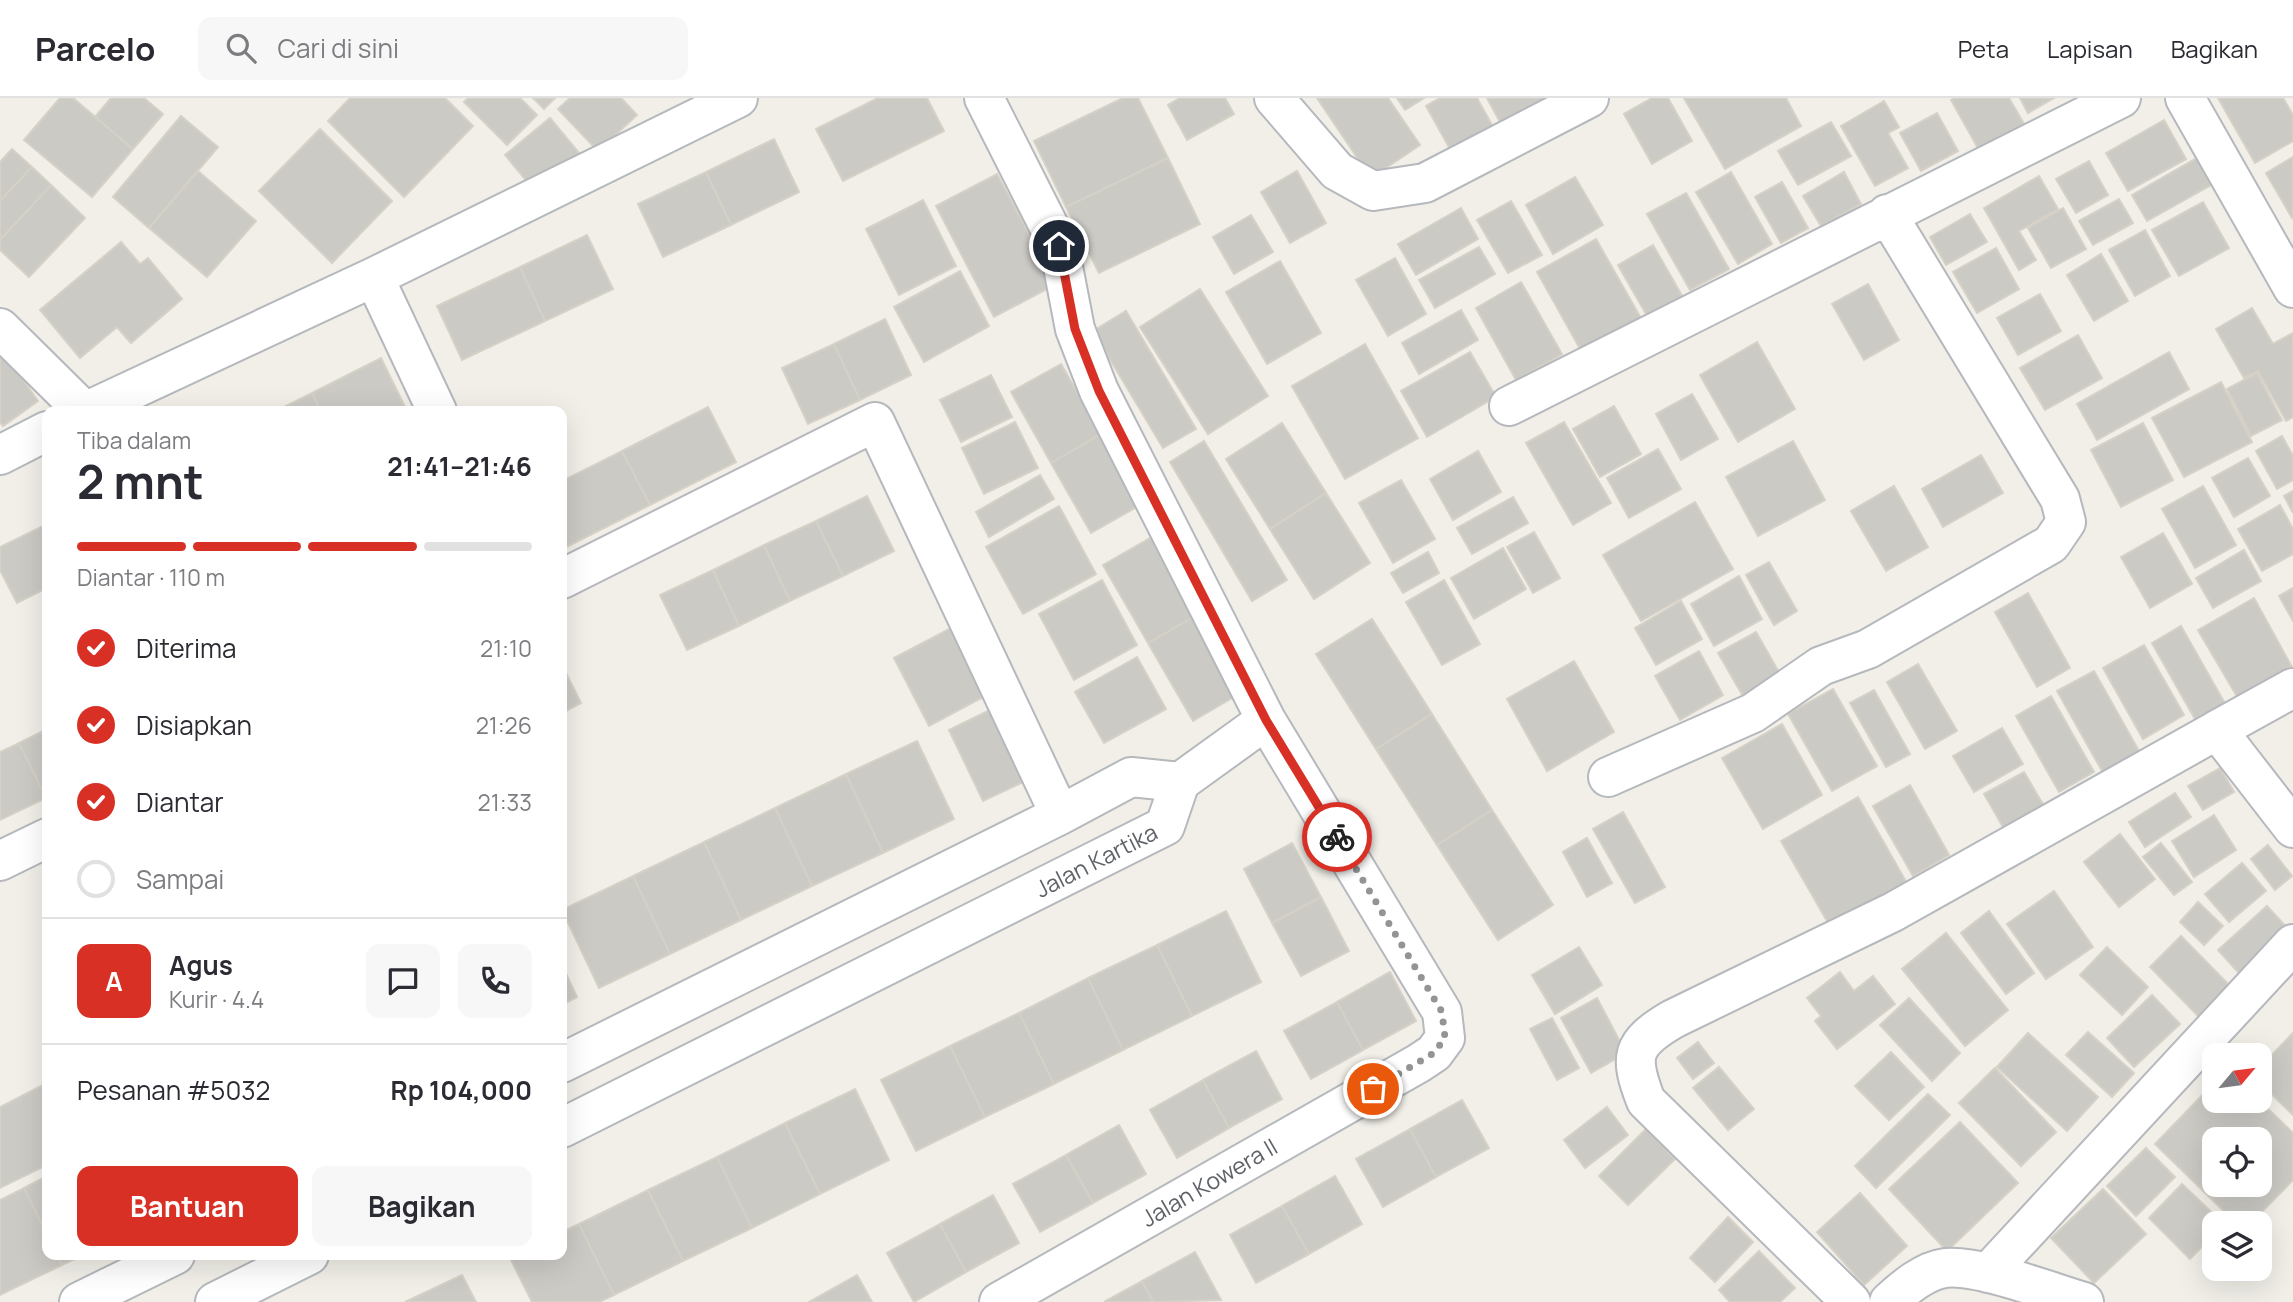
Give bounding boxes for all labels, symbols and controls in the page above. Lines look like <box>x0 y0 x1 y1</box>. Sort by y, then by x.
search box <box>198 17 688 80</box>
text: Parcelo <box>35 26 156 71</box>
icon: search <box>222 29 260 67</box>
text: Cari di sini <box>278 30 399 66</box>
text: Peta <box>1958 32 2009 65</box>
text: Lapisan <box>2047 32 2133 65</box>
text: Bagikan <box>2171 32 2258 65</box>
pin <box>1029 216 1089 276</box>
icon: home <box>1040 227 1078 265</box>
text: Tiba dalam <box>77 424 191 456</box>
text: 21:41–21:46 <box>387 448 532 484</box>
text: 2 mnt <box>77 450 204 513</box>
text: Diantar · 110 m <box>77 561 225 593</box>
icon: check <box>77 629 115 667</box>
text: Diterima <box>136 630 237 666</box>
text: 21:10 <box>480 632 532 664</box>
icon: check <box>77 706 115 744</box>
text: Disiapkan <box>136 707 252 743</box>
text: 21:26 <box>476 709 532 741</box>
icon: check <box>77 783 115 821</box>
text: Diantar <box>136 784 224 820</box>
text: 21:33 <box>478 786 532 818</box>
courier <box>1302 802 1372 872</box>
street label: Jalan Kartika <box>1029 815 1163 905</box>
icon: bike <box>1318 818 1356 856</box>
text: Sampai <box>136 861 224 897</box>
button: chat <box>366 944 440 1018</box>
button: phone <box>458 944 532 1018</box>
text: Agus <box>169 947 233 983</box>
text: A <box>105 963 123 999</box>
text: Kurir · 4.4 <box>169 983 264 1015</box>
north arrow <box>2202 1043 2272 1113</box>
map controls <box>2202 1043 2272 1281</box>
pin <box>1343 1059 1403 1119</box>
icon: bag <box>1354 1070 1392 1108</box>
text: Pesanan #5032 <box>77 1072 270 1108</box>
text: Rp 104,000 <box>391 1072 532 1108</box>
button: locate <box>2202 1127 2272 1197</box>
street label: Jalan Kowera II <box>1135 1130 1283 1234</box>
button: Bantuan <box>77 1166 298 1246</box>
button: Bagikan <box>312 1166 532 1246</box>
button: layers <box>2202 1211 2272 1281</box>

